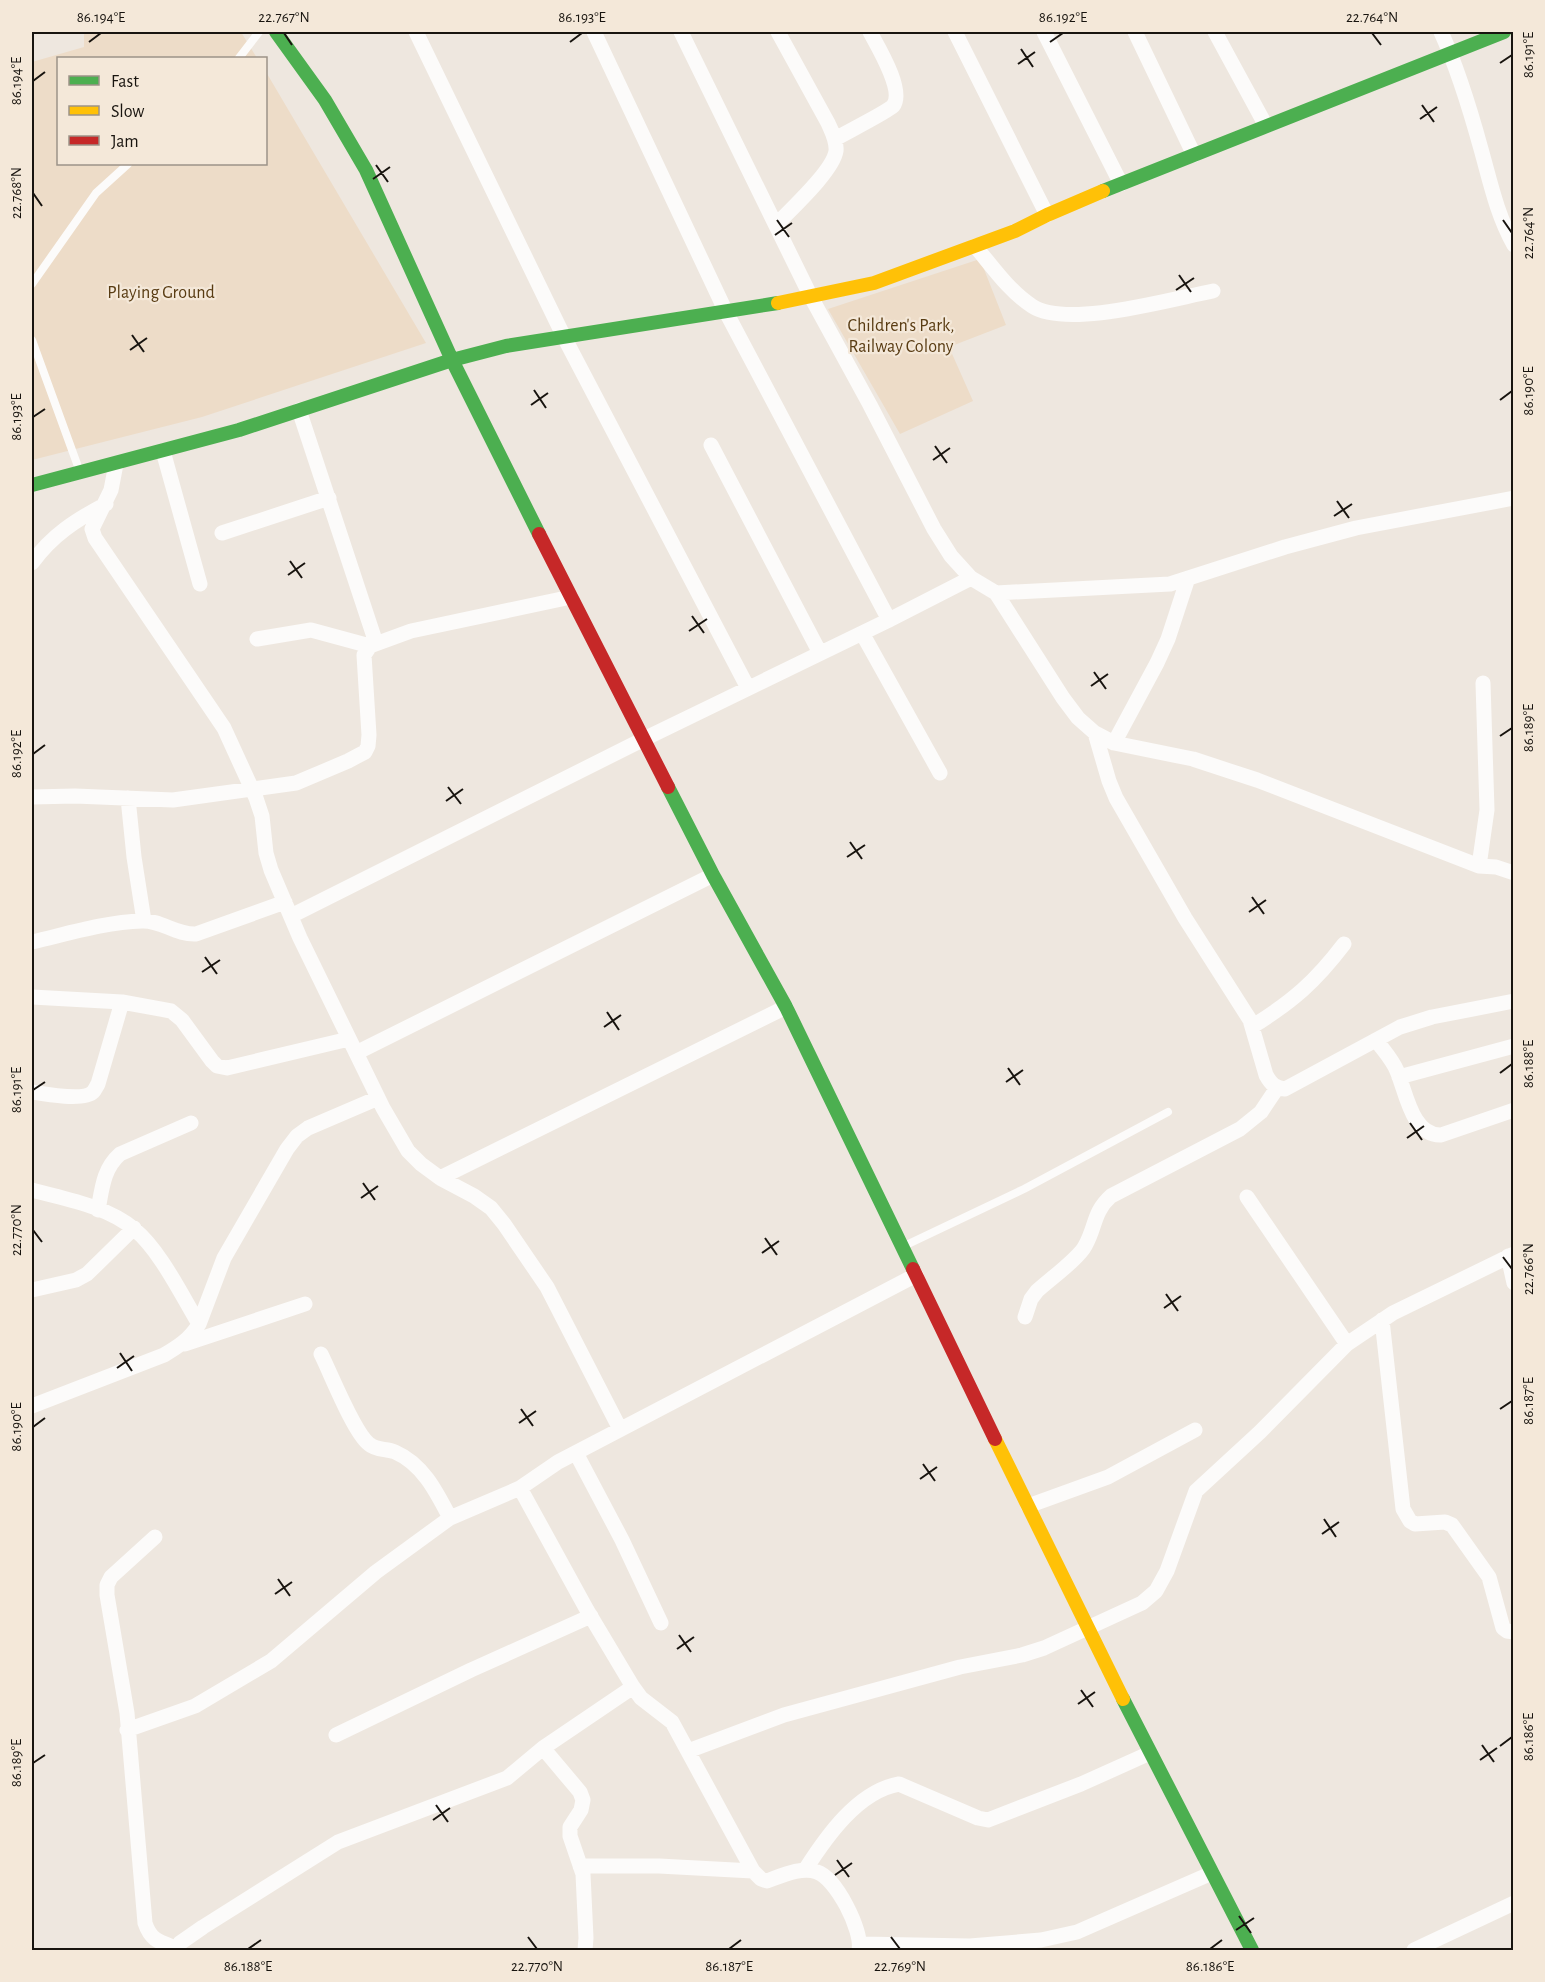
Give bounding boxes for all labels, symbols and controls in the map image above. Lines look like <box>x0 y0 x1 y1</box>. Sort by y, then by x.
text: 86.194°E <box>77 10 125 25</box>
text: 22.767°N <box>258 10 310 25</box>
text: 86.193°E <box>558 10 606 25</box>
text: 86.192°E <box>1039 10 1087 25</box>
text: 22.764°N <box>1346 10 1398 25</box>
text: 86.191°E <box>1521 32 1536 78</box>
text: 86.194°E <box>9 57 24 105</box>
legend <box>57 57 267 165</box>
text: Fast <box>111 73 139 91</box>
text: Slow <box>111 103 144 121</box>
text: Jam <box>111 133 139 151</box>
text: 22.768°N <box>9 167 24 219</box>
text: 22.764°N <box>1521 207 1536 259</box>
park label: Playing Ground <box>107 284 215 302</box>
park label: Children's Park, Railway Colony <box>848 317 954 356</box>
text: 86.190°E <box>1521 366 1536 416</box>
text: 86.193°E <box>9 393 24 441</box>
text: 86.189°E <box>1521 704 1536 752</box>
text: 86.192°E <box>9 730 24 778</box>
text: 86.188°E <box>1521 1040 1536 1088</box>
text: 86.191°E <box>9 1067 24 1113</box>
text: 22.770°N <box>9 1204 24 1256</box>
text: 22.766°N <box>1521 1243 1536 1295</box>
text: 86.187°E <box>1521 1377 1536 1425</box>
text: 86.190°E <box>9 1402 24 1452</box>
text: 86.186°E <box>1521 1713 1536 1761</box>
text: 86.189°E <box>9 1739 24 1787</box>
text: 86.188°E <box>224 1959 272 1974</box>
text: 22.770°N <box>511 1959 563 1974</box>
text: 86.187°E <box>705 1959 753 1974</box>
text: 22.769°N <box>874 1959 926 1974</box>
text: 86.186°E <box>1186 1959 1234 1974</box>

